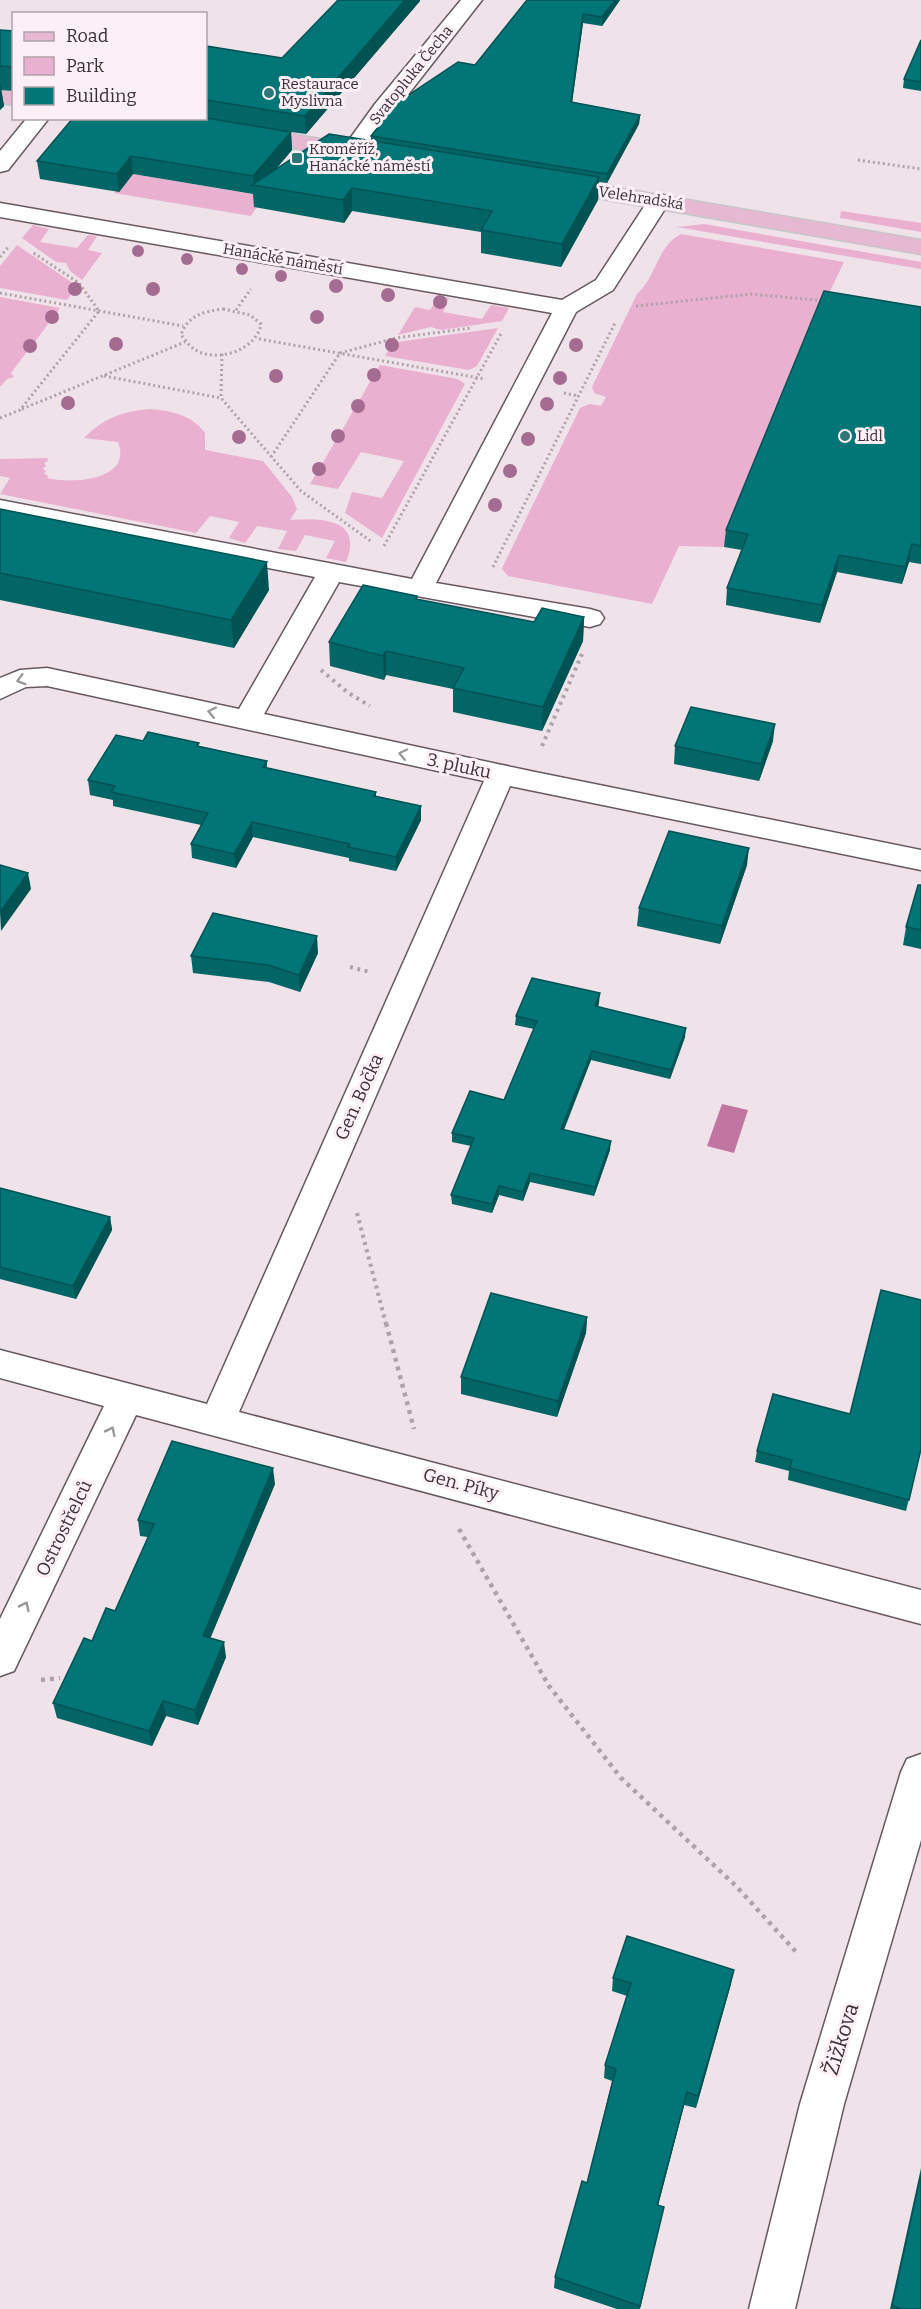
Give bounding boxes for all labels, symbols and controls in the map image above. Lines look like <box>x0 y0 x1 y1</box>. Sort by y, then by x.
legend <box>12 12 207 120</box>
street label: Svatopluka Čecha <box>365 22 457 128</box>
text: Road <box>66 25 109 47</box>
text: Park <box>66 55 105 77</box>
place label: Restaurace Myslivna <box>281 75 359 110</box>
text: Building <box>66 85 137 107</box>
marker: Restaurace Myslivna <box>262 86 276 100</box>
place label: Kroměříž, Hanácké náměstí <box>309 140 431 175</box>
marker: Kroměříž, Hanácké náměstí <box>290 151 304 165</box>
street label: Velehradská <box>597 182 685 214</box>
street label: Hanácké náměstí <box>222 240 345 279</box>
place label: Lidl <box>857 427 883 445</box>
marker: Lidl <box>838 429 852 443</box>
one-way arrow <box>16 672 26 685</box>
one-way arrow <box>207 707 217 720</box>
one-way arrow <box>398 748 408 761</box>
street label: 3. pluku <box>425 748 493 784</box>
street label: Gen. Bočka <box>330 1050 388 1144</box>
one-way arrow <box>103 1426 115 1437</box>
street label: Gen. Píky <box>421 1463 502 1505</box>
street label: Ostrostřelců <box>31 1476 97 1580</box>
one-way arrow <box>18 1602 30 1613</box>
street label: Žižkova <box>818 1999 864 2078</box>

